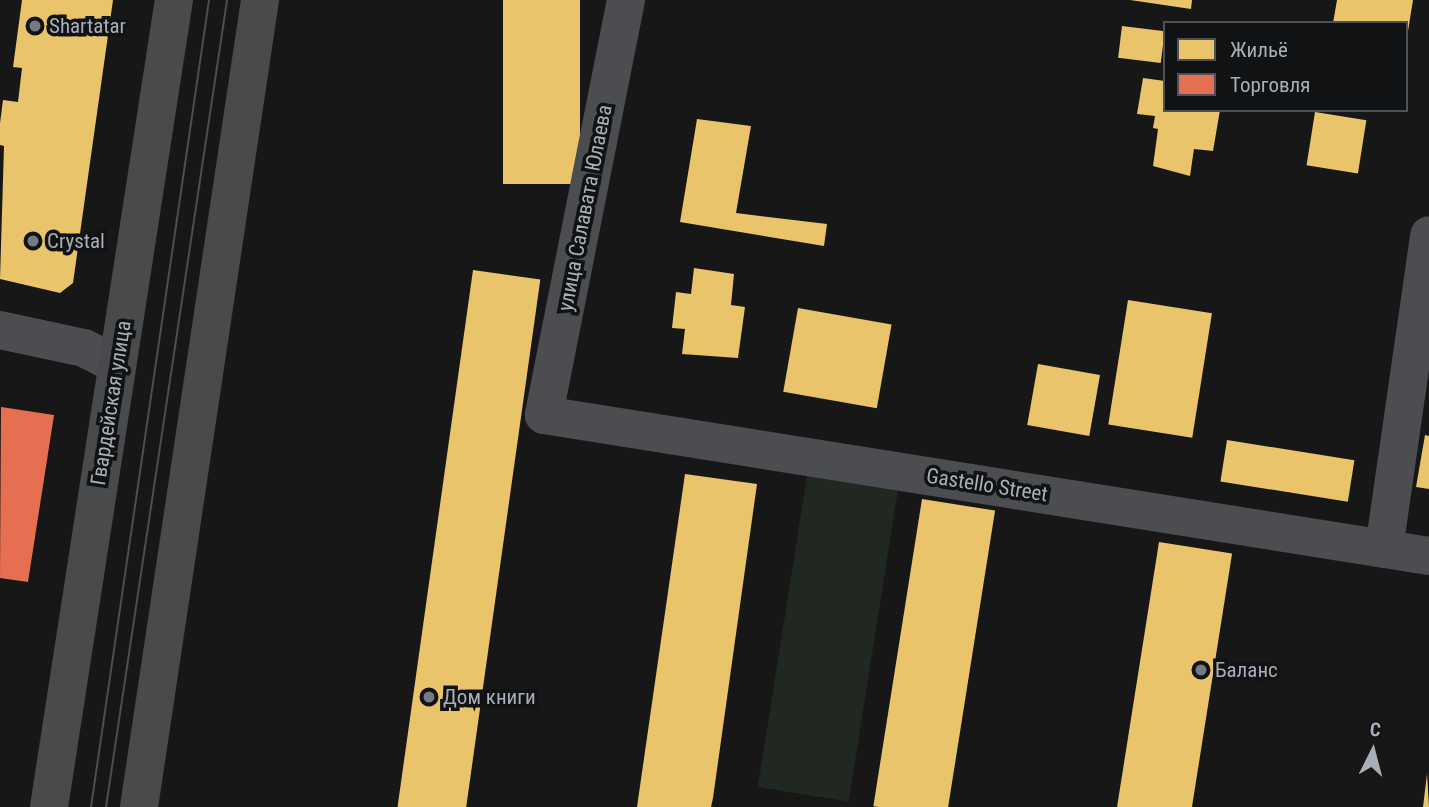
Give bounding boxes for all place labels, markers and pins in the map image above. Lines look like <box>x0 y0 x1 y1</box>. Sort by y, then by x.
place label: Shartatar <box>49 13 126 39</box>
marker: Shartatar <box>27 18 43 34</box>
place label: Crystal <box>47 228 105 254</box>
marker: Crystal <box>25 233 41 249</box>
place label: Баланс <box>1215 657 1278 683</box>
marker: Баланс <box>1193 662 1209 678</box>
place label: Дом книги <box>443 684 536 710</box>
marker: Дом книги <box>421 689 437 705</box>

